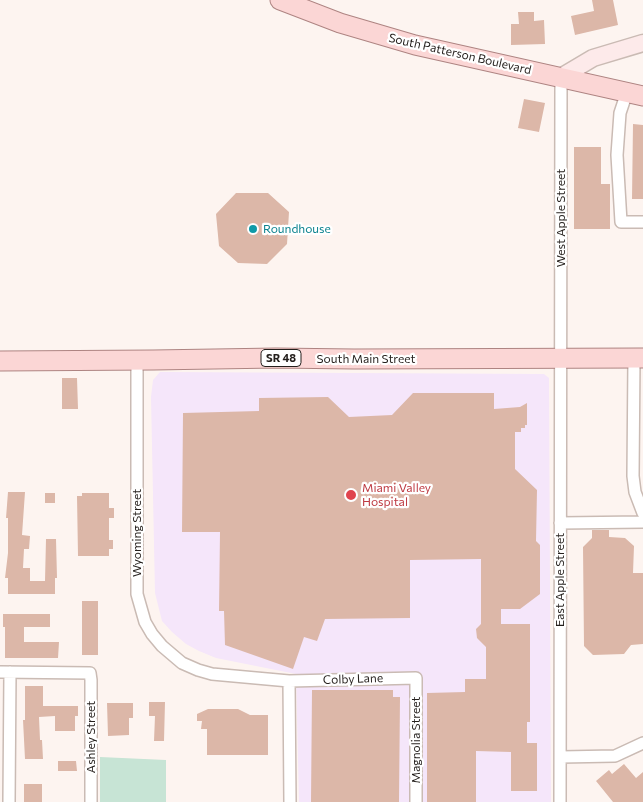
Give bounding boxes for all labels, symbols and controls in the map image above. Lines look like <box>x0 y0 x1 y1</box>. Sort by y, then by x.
street label: South Patterson Boulevard <box>387 31 533 77</box>
street label: West Apple Street <box>554 169 568 267</box>
place label: Roundhouse <box>263 222 331 236</box>
marker: Roundhouse <box>247 223 259 235</box>
road number: SR 48 <box>261 349 301 366</box>
street label: South Main Street <box>317 352 415 366</box>
place label: Miami Valley Hospital <box>362 481 431 509</box>
marker: Miami Valley Hospital <box>344 488 358 502</box>
street label: Wyoming Street <box>130 489 144 577</box>
street label: East Apple Street <box>553 533 567 627</box>
street label: Colby Lane <box>323 671 383 687</box>
street label: Magnolia Street <box>409 697 423 783</box>
street label: Ashley Street <box>84 701 98 773</box>

